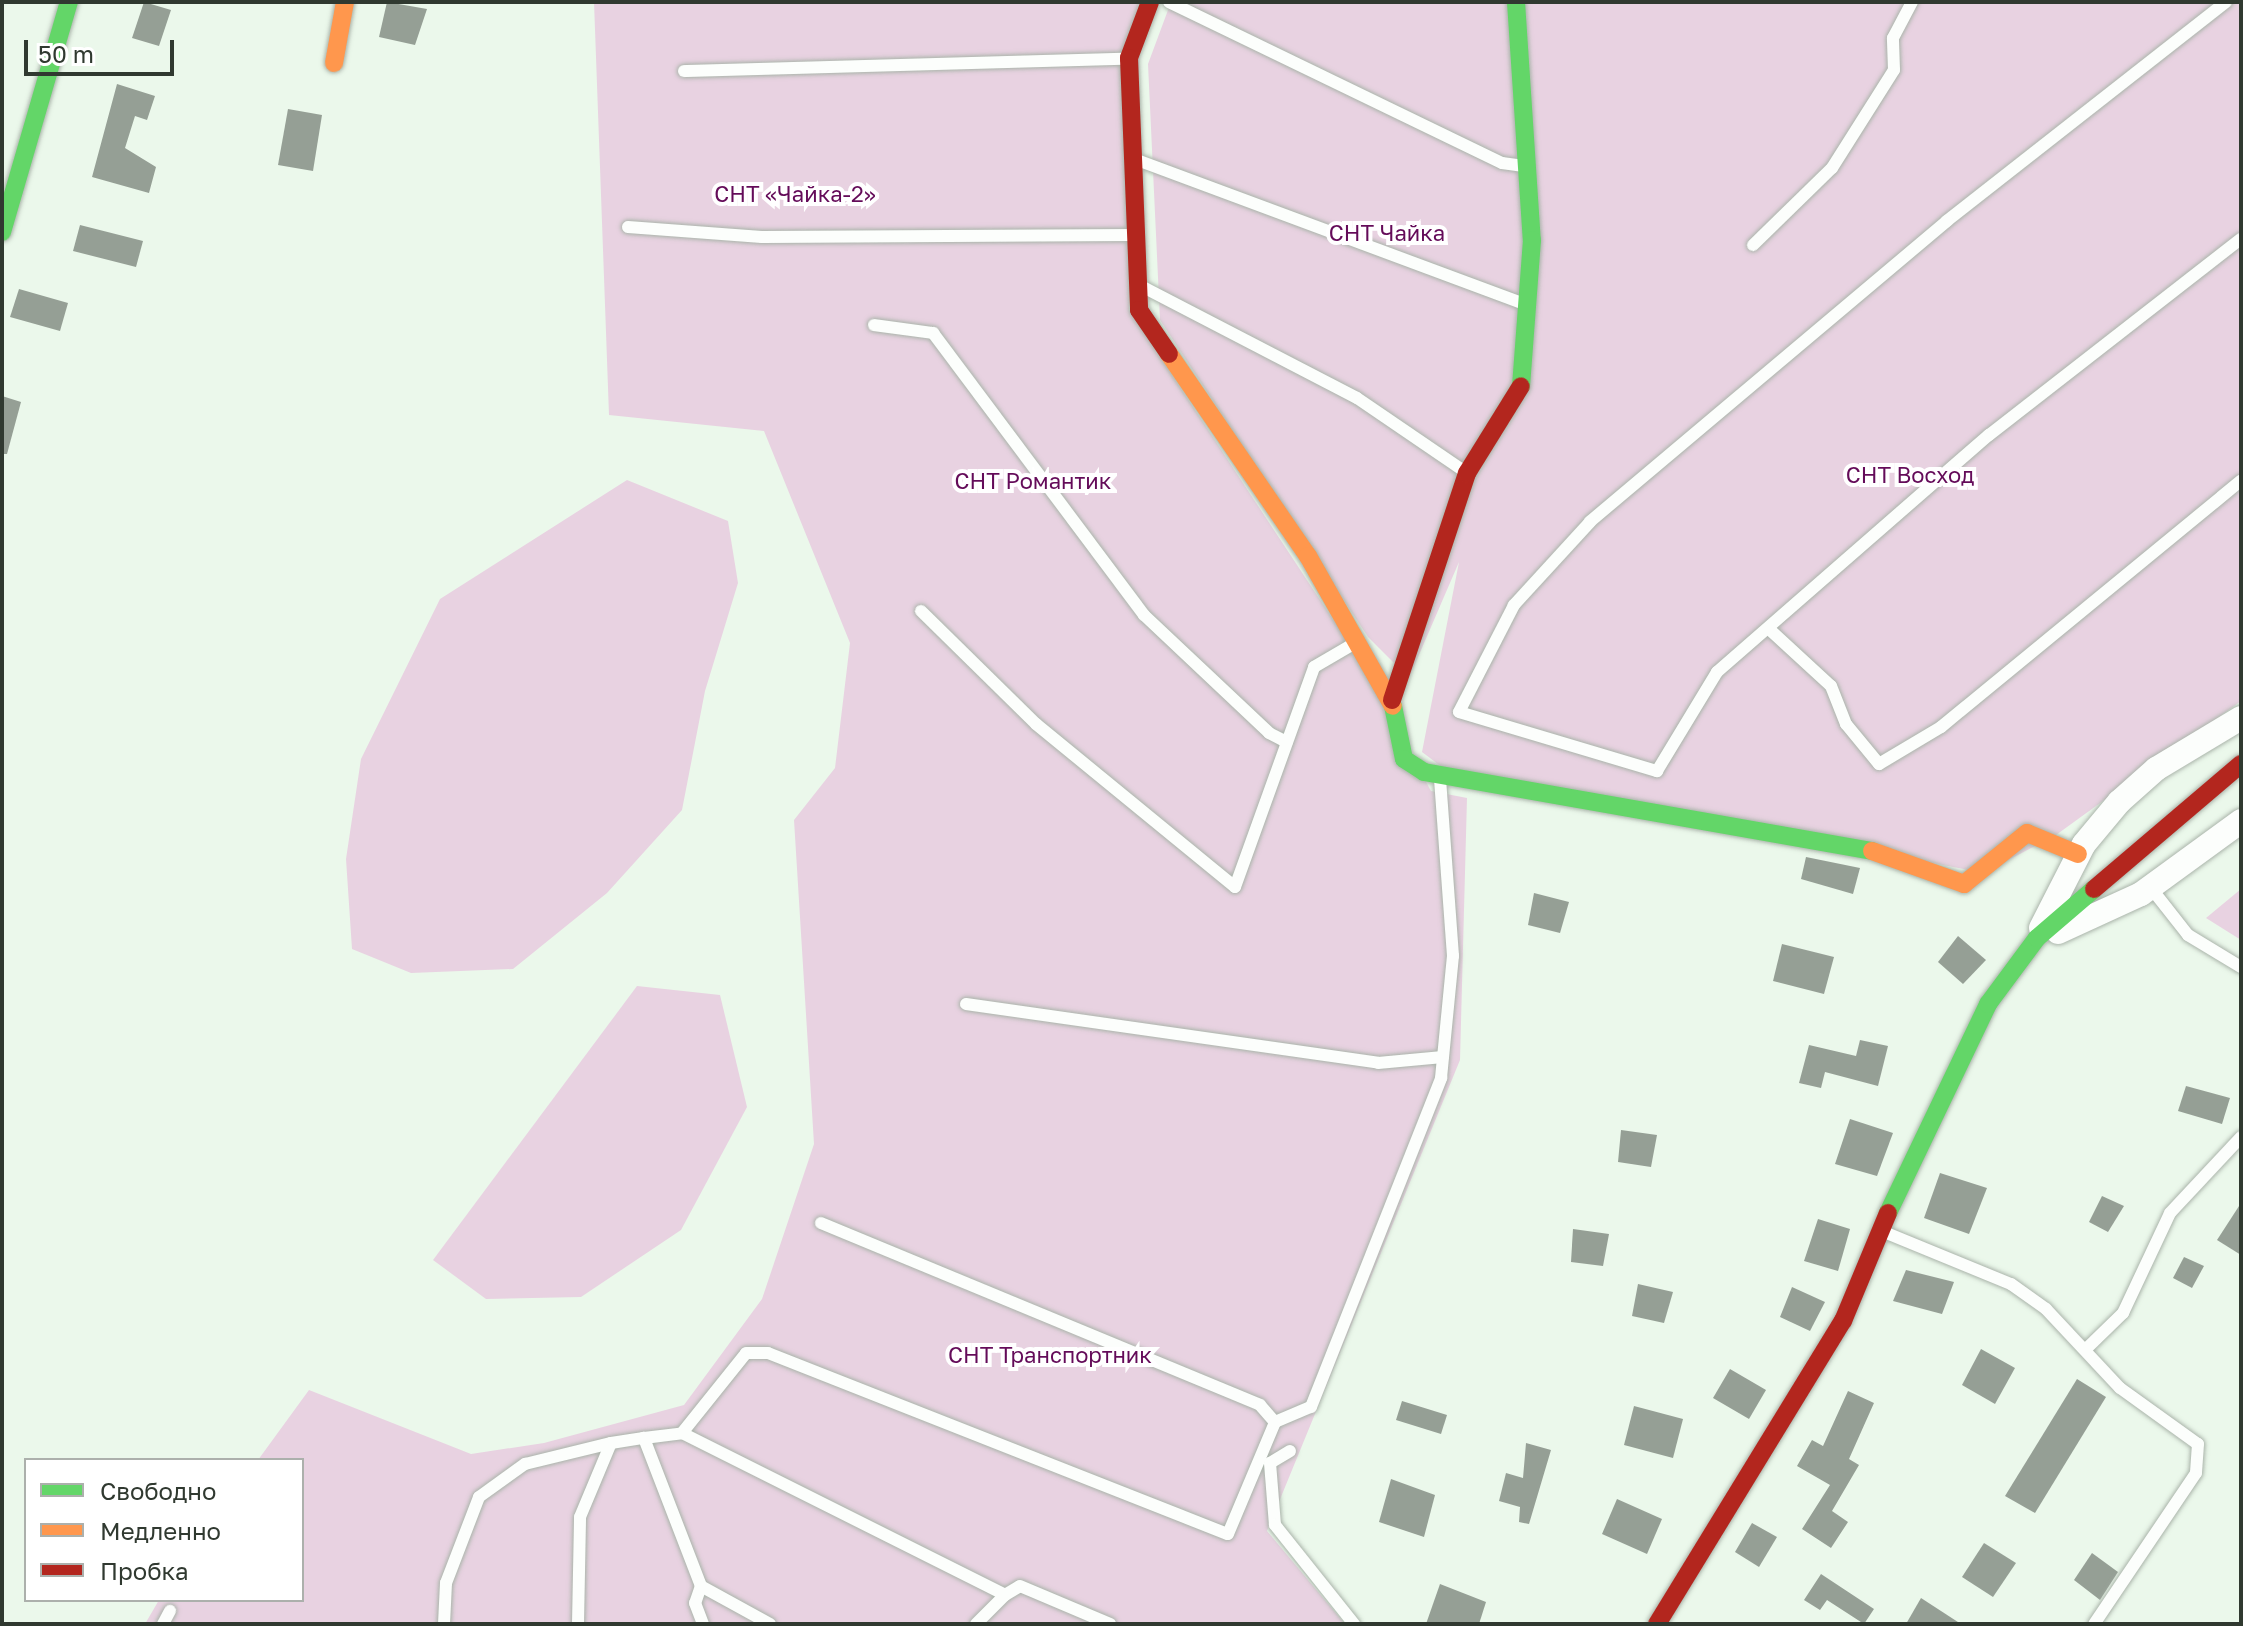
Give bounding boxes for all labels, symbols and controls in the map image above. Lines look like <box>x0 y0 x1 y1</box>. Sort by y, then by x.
scale bar <box>28 24 178 74</box>
text: 50 m <box>38 39 94 68</box>
park label: СНТ «Чайка-2» <box>714 181 876 207</box>
park label: СНТ Чайка <box>1329 220 1445 246</box>
park label: СНТ Восход <box>1846 462 1974 488</box>
park label: СНТ Романтик <box>955 468 1111 494</box>
park label: СНТ Транспортник <box>948 1342 1152 1368</box>
legend <box>24 1458 304 1602</box>
text: Свободно <box>100 1476 216 1505</box>
text: Медленно <box>100 1516 221 1545</box>
text: Пробка <box>100 1556 189 1585</box>

